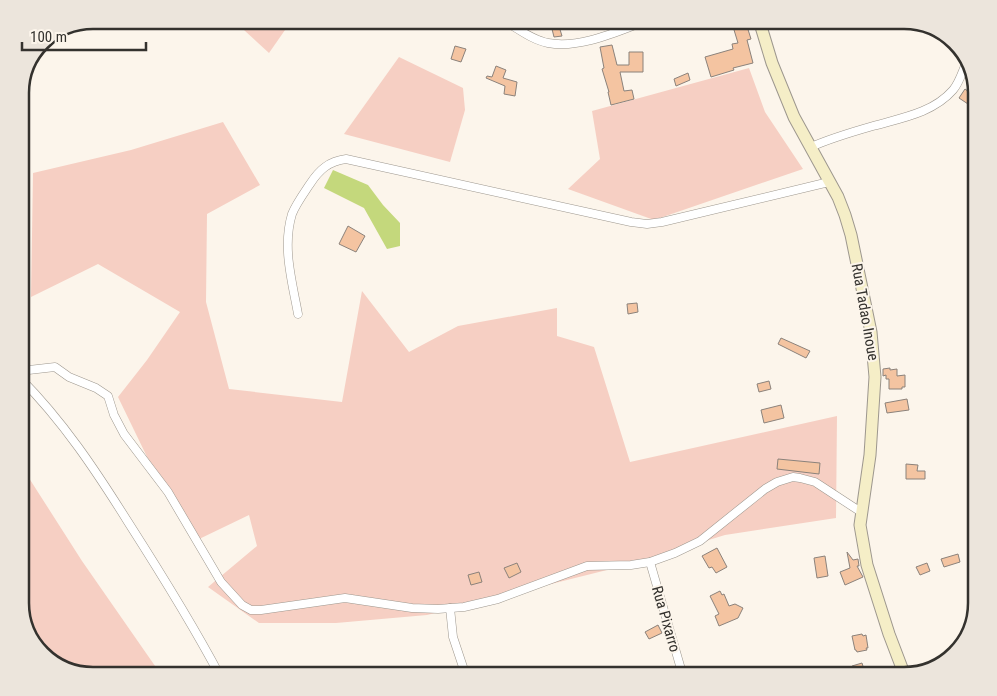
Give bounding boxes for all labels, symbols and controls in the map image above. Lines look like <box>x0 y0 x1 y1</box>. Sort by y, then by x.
scale bar <box>22 20 146 52</box>
text: 100 m <box>30 28 67 46</box>
street label: Rua Tadao Inoue <box>848 262 882 362</box>
street label: Rua Pixarro <box>648 584 684 654</box>

